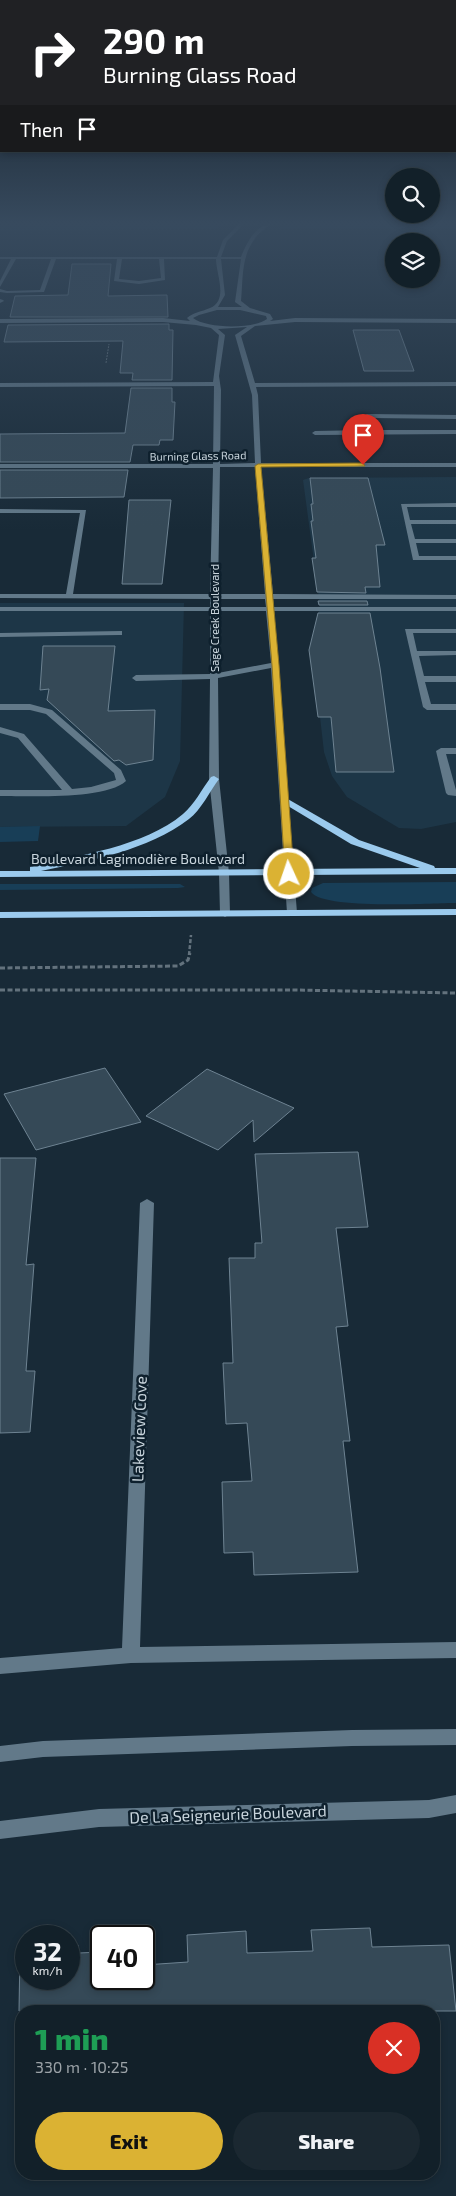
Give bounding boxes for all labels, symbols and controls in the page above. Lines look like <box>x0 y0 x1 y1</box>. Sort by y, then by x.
text: 290 m <box>103 19 204 61</box>
icon: right <box>20 20 85 85</box>
text: Burning Glass Road <box>103 61 297 87</box>
icon: arrive <box>73 115 101 143</box>
text: Then <box>20 118 63 141</box>
map controls <box>385 168 440 288</box>
button: search <box>385 168 440 223</box>
button: layers <box>385 233 440 288</box>
pin <box>342 414 384 465</box>
icon: arrive <box>349 421 377 449</box>
street label: Burning Glass Road <box>149 448 246 463</box>
street label: Sage Creek Boulevard <box>208 564 221 672</box>
position arrow <box>262 847 314 899</box>
street label: Boulevard Lagimodière Boulevard <box>31 850 245 867</box>
street label: Lakeview Cove <box>127 1376 150 1482</box>
street label: De La Seigneurie Boulevard <box>129 1801 327 1826</box>
speed limit sign: 40 <box>90 1925 155 1990</box>
text: 32 <box>33 1936 62 1966</box>
text: km/h <box>33 1963 62 1977</box>
text: 1 min <box>35 2020 109 2056</box>
button: close <box>368 2022 420 2074</box>
text: 330 m · 10:25 <box>35 2057 128 2076</box>
button: Exit <box>35 2112 223 2170</box>
button: Share <box>233 2112 420 2170</box>

